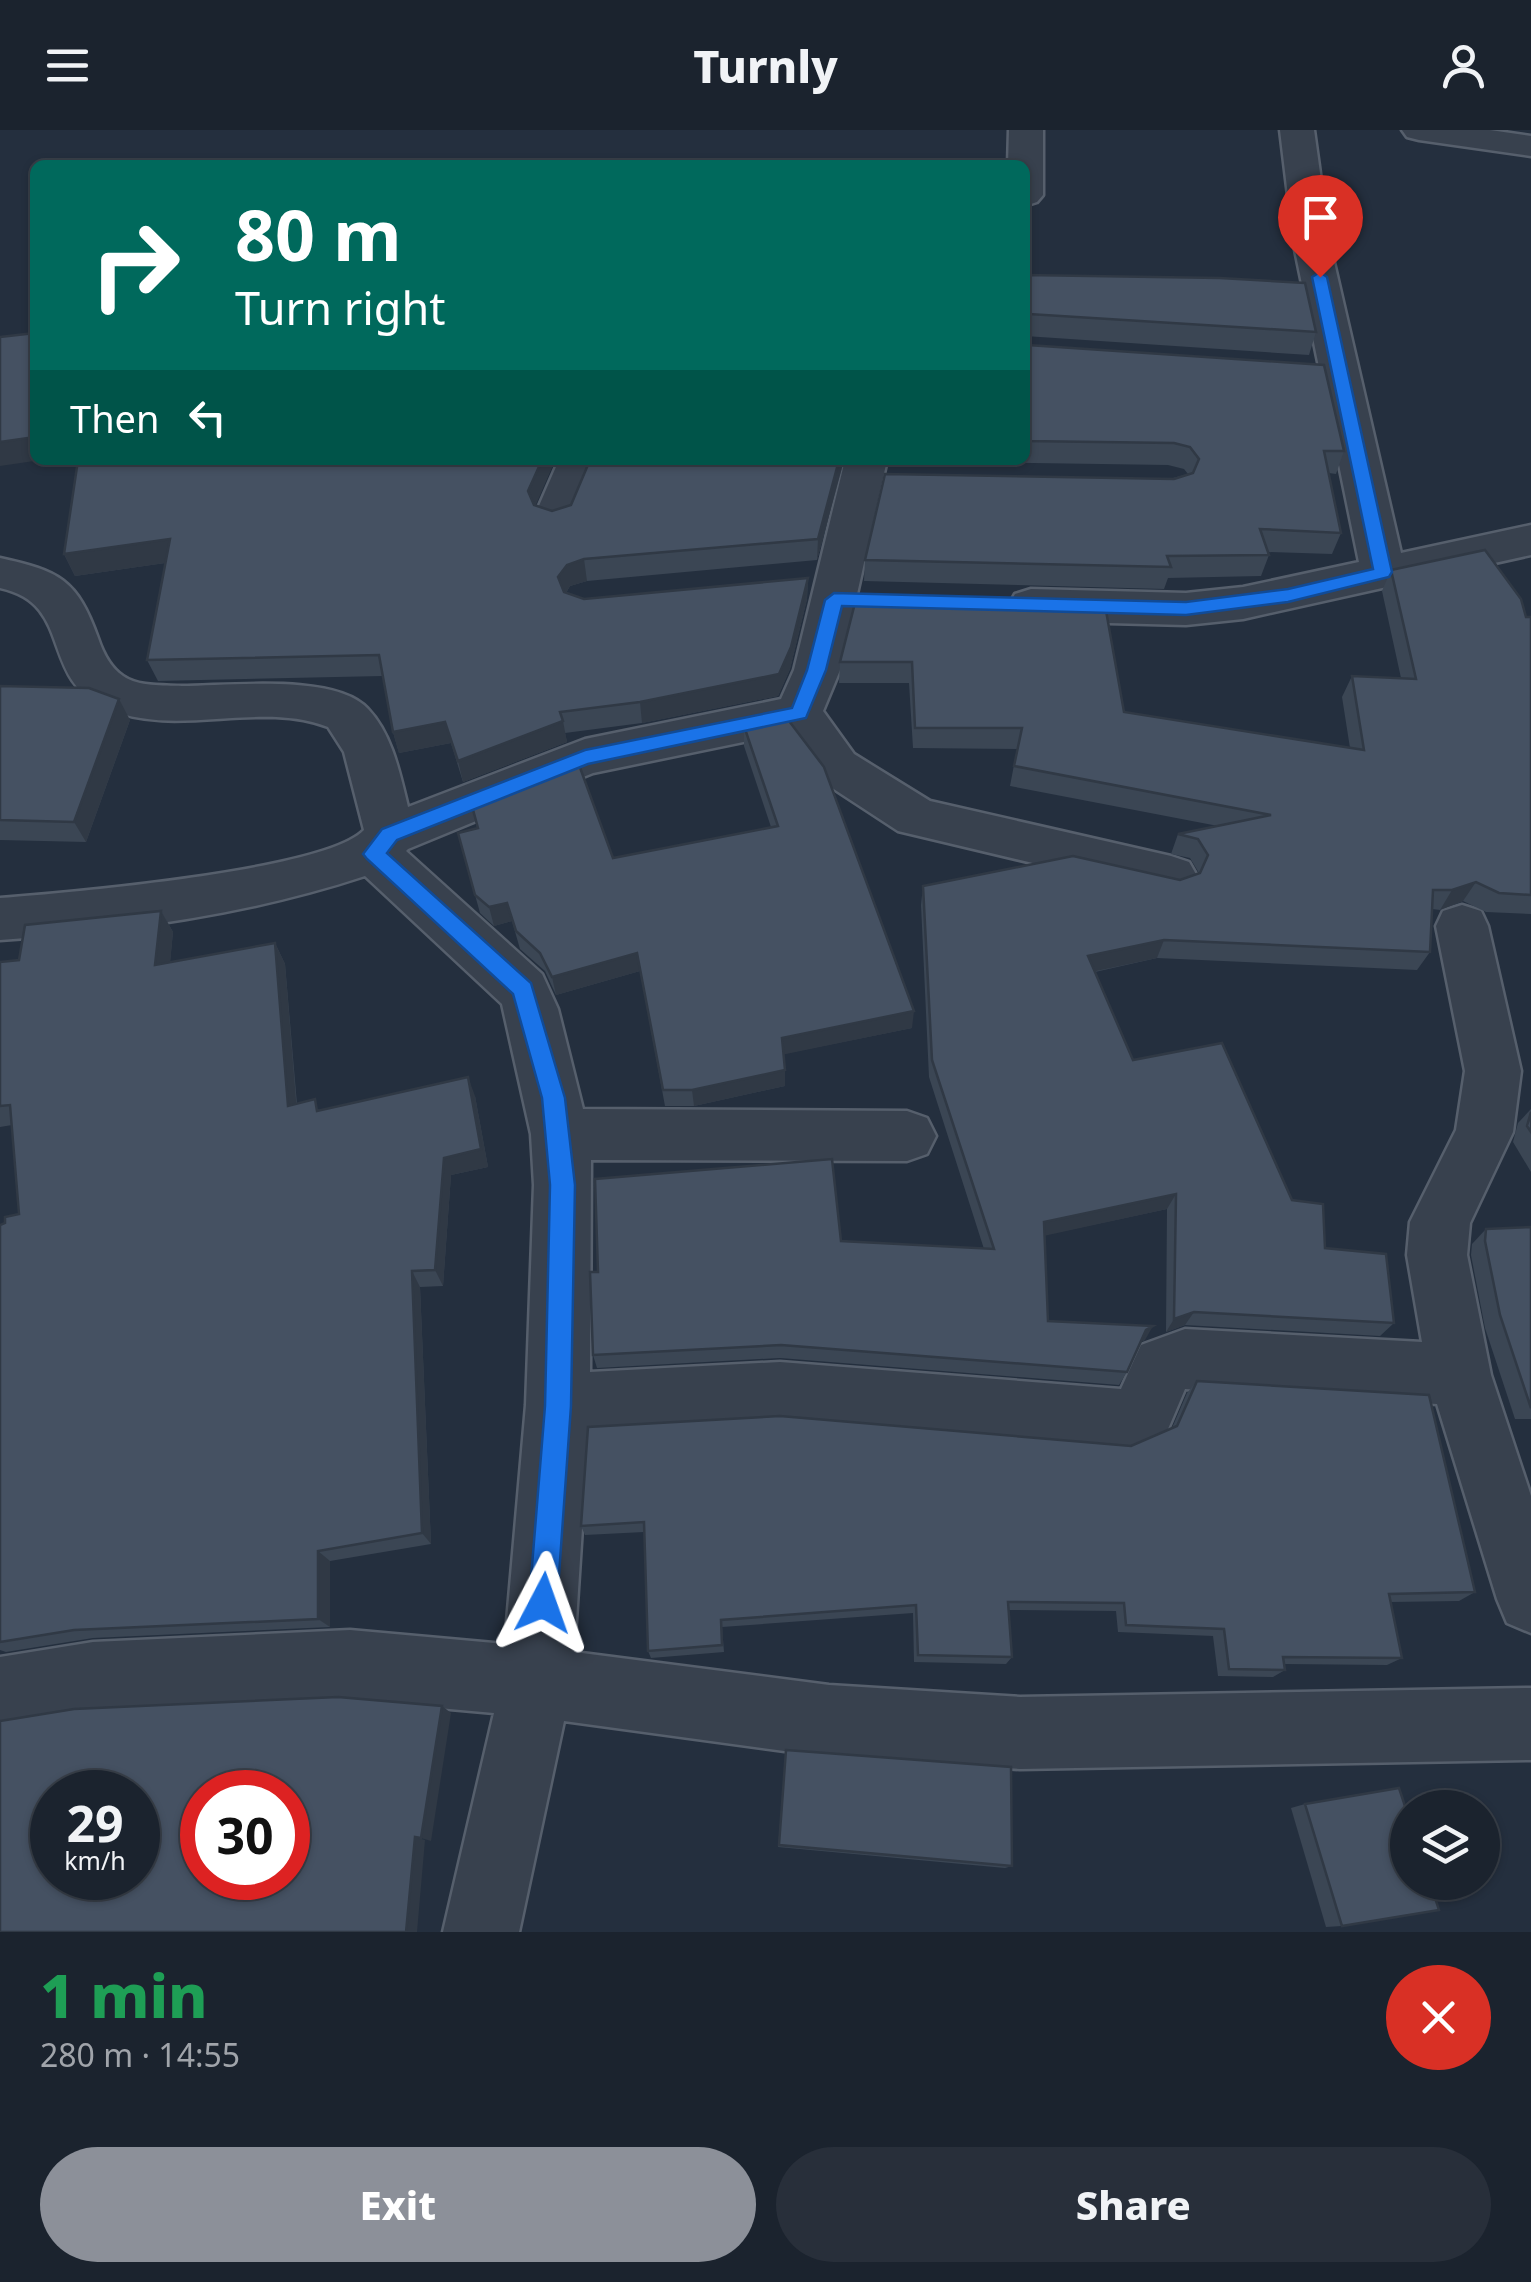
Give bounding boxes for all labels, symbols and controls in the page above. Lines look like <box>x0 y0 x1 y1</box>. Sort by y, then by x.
text: Turnly <box>693 35 838 96</box>
icon: menu <box>40 38 95 93</box>
icon: person <box>1436 38 1491 93</box>
pin <box>1278 175 1363 278</box>
text: 80 m <box>235 186 402 282</box>
icon: arrive <box>1293 190 1348 245</box>
icon: right <box>70 200 200 330</box>
text: Turn right <box>235 277 446 338</box>
icon: left <box>180 390 235 445</box>
text: Then <box>70 392 160 444</box>
position arrow <box>491 1551 595 1655</box>
speed limit sign: 30 <box>180 1770 310 1900</box>
text: 29 <box>66 1789 124 1857</box>
map controls <box>1390 1790 1500 1900</box>
button: layers <box>1390 1790 1500 1900</box>
text: km/h <box>64 1843 126 1877</box>
text: 1 min <box>40 1954 208 2036</box>
button: close <box>1386 1965 1491 2070</box>
text: 280 m · 14:55 <box>40 2033 240 2076</box>
button: Exit <box>40 2147 756 2262</box>
button: Share <box>776 2147 1491 2262</box>

